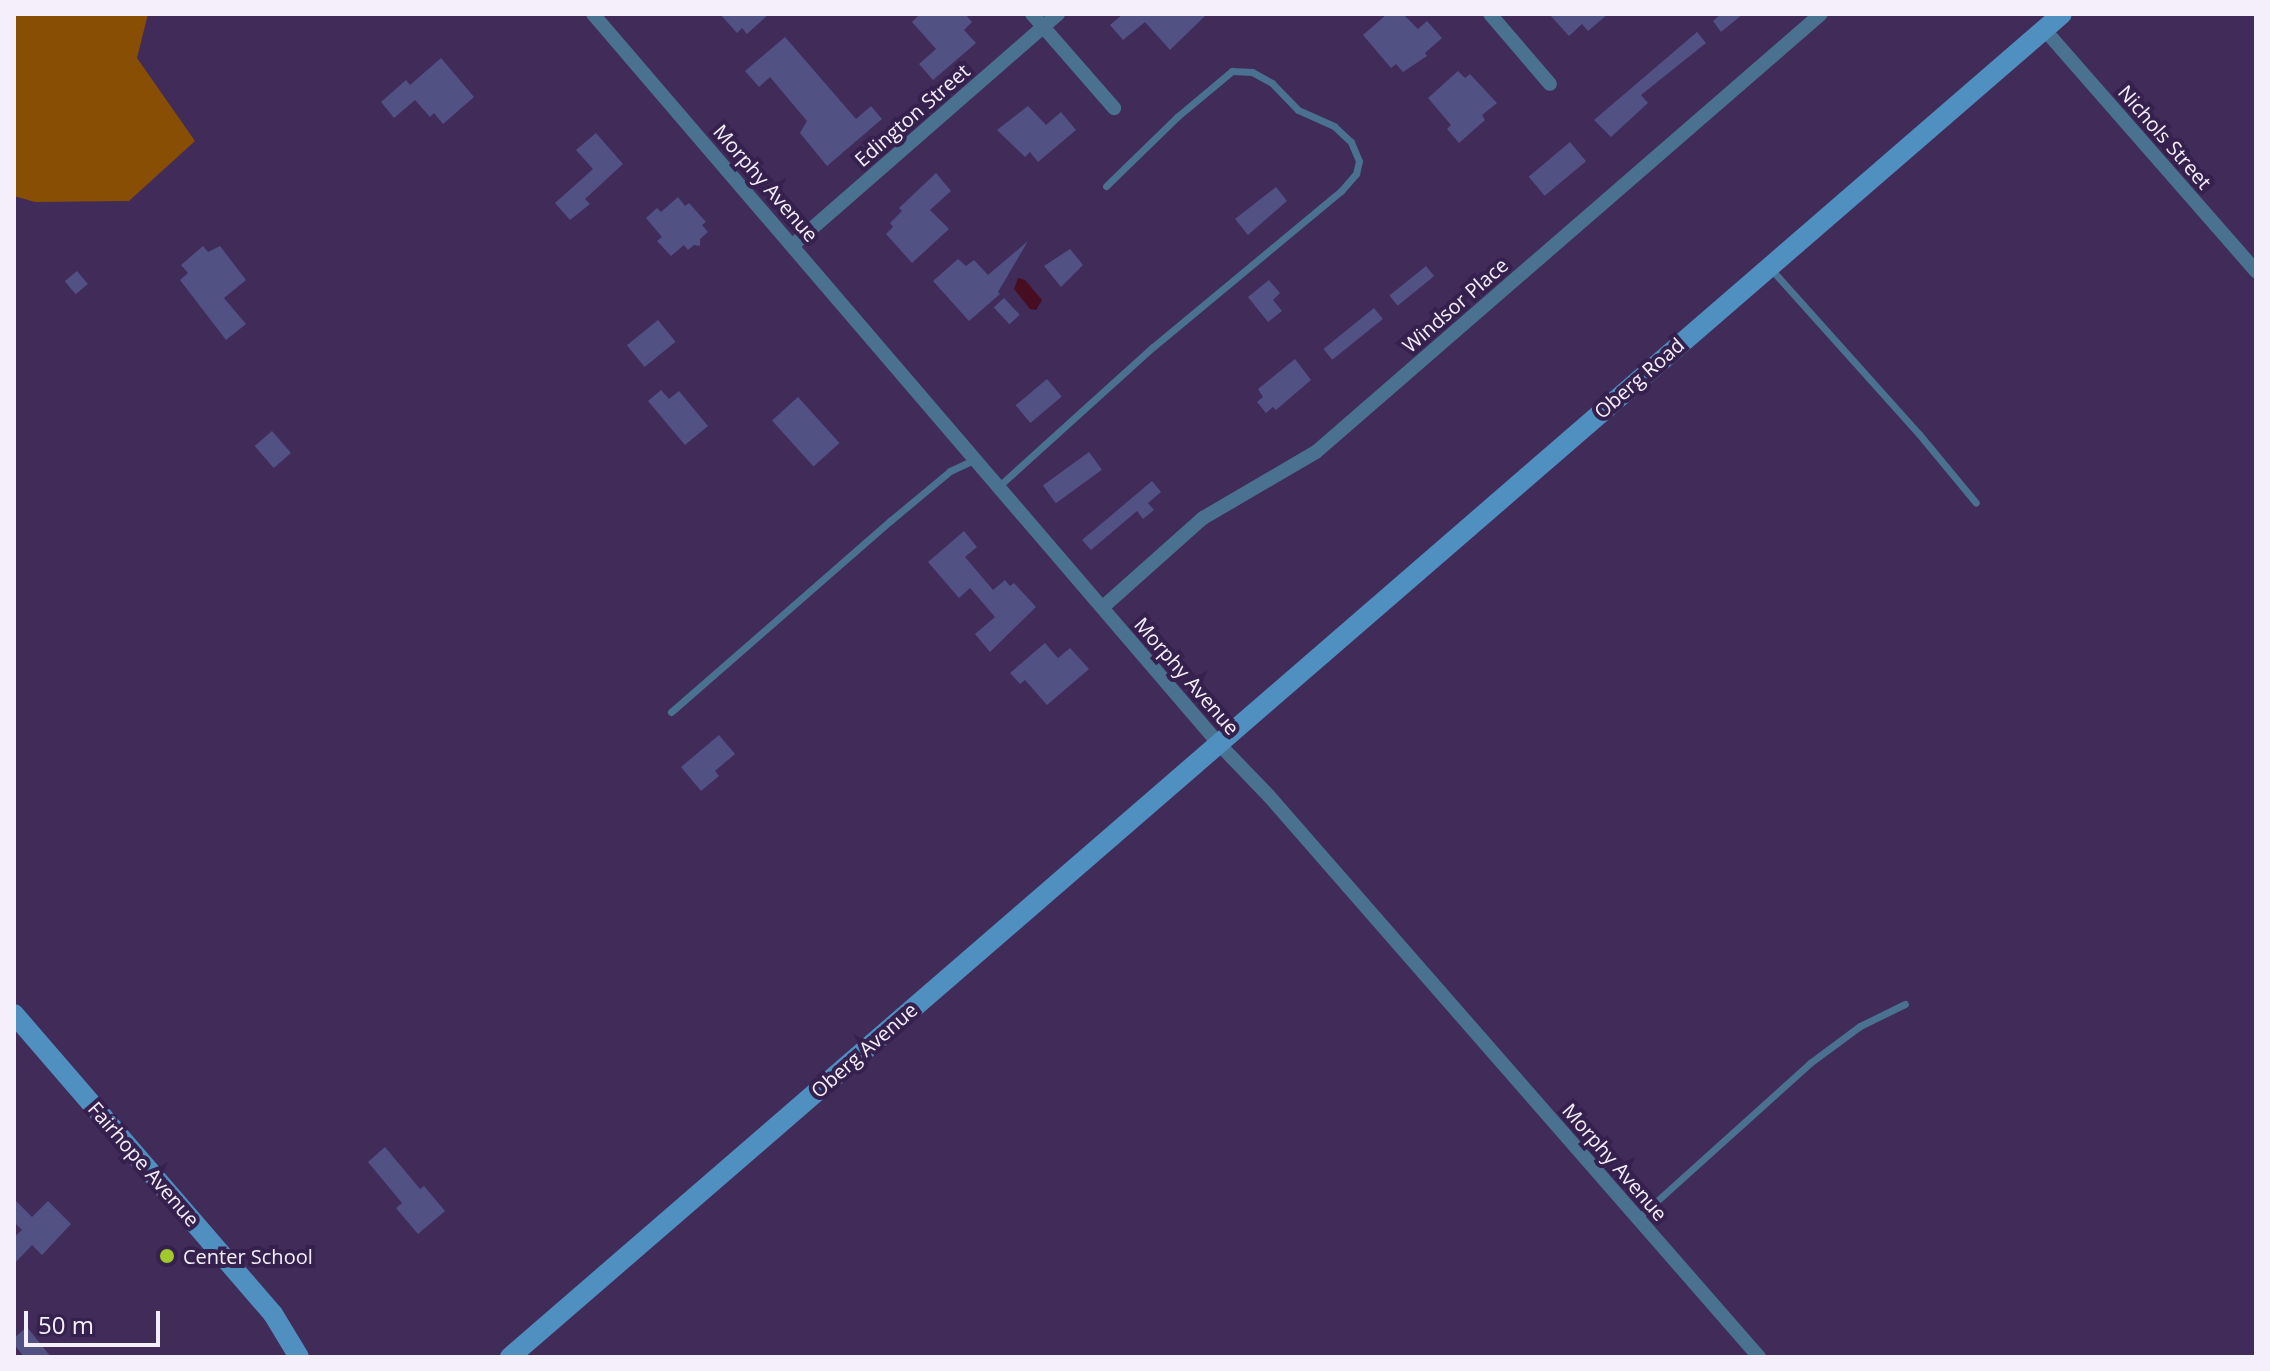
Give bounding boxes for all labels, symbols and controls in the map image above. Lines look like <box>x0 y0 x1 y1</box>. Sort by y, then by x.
street label: Edington Street <box>850 59 974 171</box>
street label: Nichols Street <box>2113 80 2217 194</box>
street label: Morphy Avenue <box>709 119 823 247</box>
street label: Windsor Place <box>1397 253 1513 357</box>
street label: Oberg Road <box>1589 333 1689 423</box>
street label: Morphy Avenue <box>1130 612 1244 740</box>
street label: Oberg Avenue <box>806 997 922 1103</box>
street label: Fairhope Avenue <box>83 1097 205 1231</box>
street label: Morphy Avenue <box>1558 1098 1672 1226</box>
place label: Center School <box>183 1244 313 1268</box>
marker: Center School <box>158 1247 176 1265</box>
scale bar <box>28 1295 164 1345</box>
text: 50 m <box>38 1308 94 1341</box>

